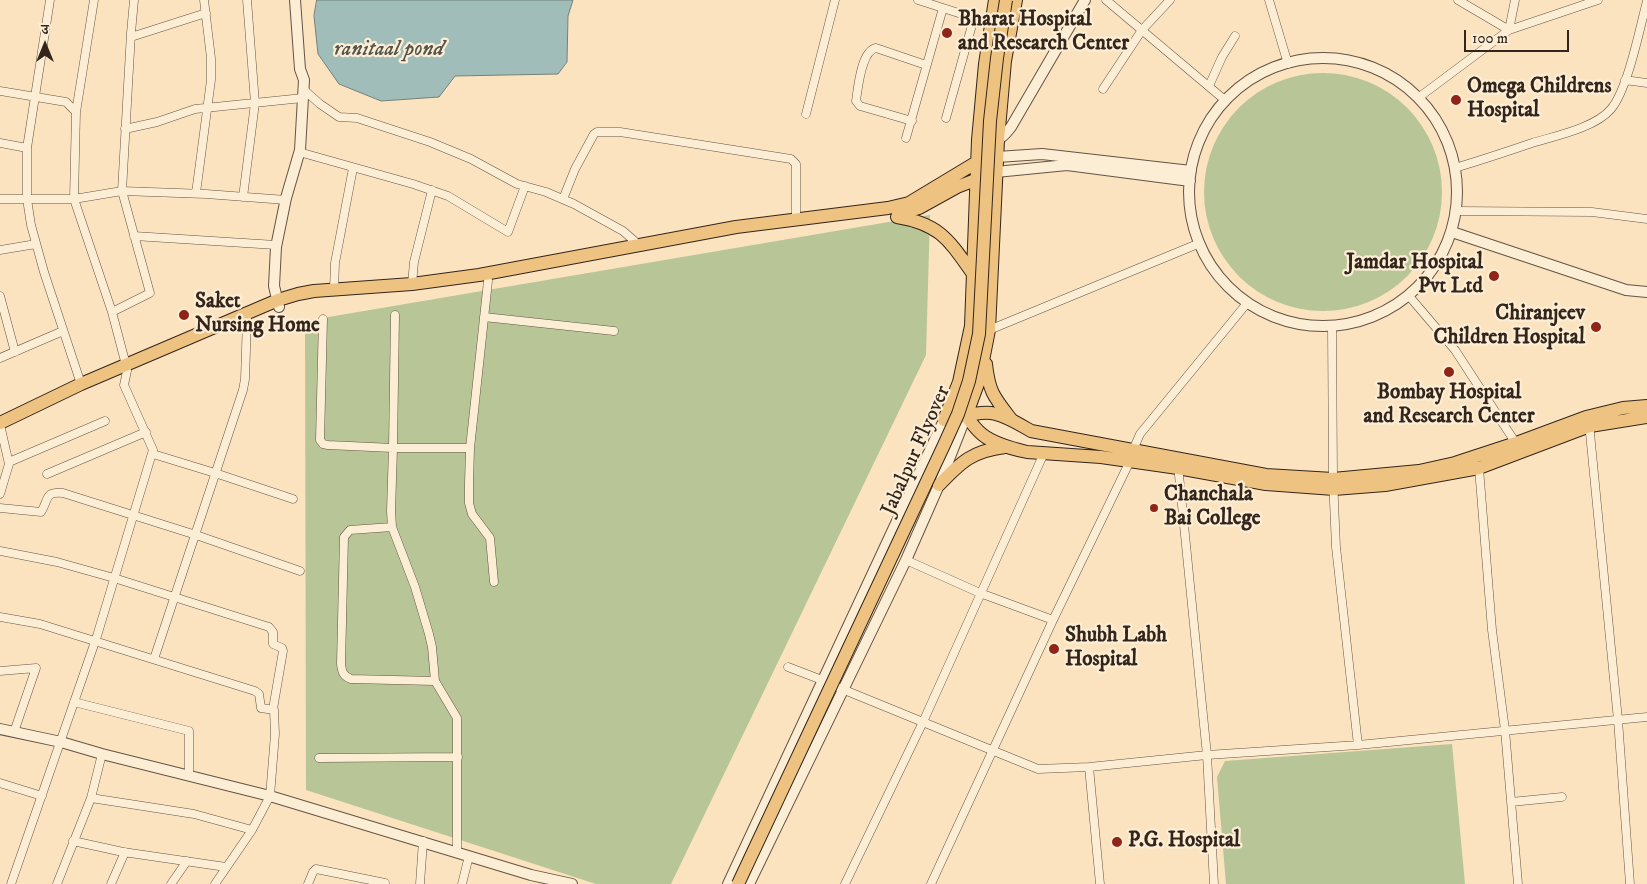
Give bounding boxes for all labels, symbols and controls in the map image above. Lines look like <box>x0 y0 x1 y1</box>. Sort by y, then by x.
place label: Bharat Hospital and Research Center <box>958 8 1129 58</box>
north arrow <box>20 20 70 70</box>
scale bar <box>1467 20 1572 52</box>
text: उ <box>41 21 49 39</box>
marker: Bharat Hospital and Research Center <box>940 26 954 40</box>
text: 100 m <box>1472 29 1508 48</box>
water label: ranitaal pond <box>334 37 444 63</box>
place label: Omega Childrens Hospital <box>1467 75 1612 125</box>
marker: Omega Childrens Hospital <box>1449 93 1463 107</box>
place label: Jamdar Hospital Pvt Ltd <box>1346 251 1483 301</box>
marker: Jamdar Hospital Pvt Ltd <box>1487 269 1501 283</box>
place label: Saket Nursing Home <box>195 290 320 340</box>
place label: Chiranjeev Children Hospital <box>1433 302 1585 352</box>
marker: Saket Nursing Home <box>177 308 191 322</box>
marker: Chiranjeev Children Hospital <box>1589 320 1603 334</box>
marker: Bombay Hospital and Research Center <box>1442 365 1456 379</box>
place label: Bombay Hospital and Research Center <box>1363 381 1535 431</box>
street label: Jabalpur Flyover <box>877 382 957 520</box>
place label: Chanchala Bai College <box>1164 483 1260 533</box>
marker: Chanchala Bai College <box>1148 502 1160 514</box>
place label: Shubh Labh Hospital <box>1065 624 1167 674</box>
marker: Shubh Labh Hospital <box>1047 642 1061 656</box>
place label: P.G. Hospital <box>1128 829 1240 855</box>
marker: P.G. Hospital <box>1110 835 1124 849</box>

